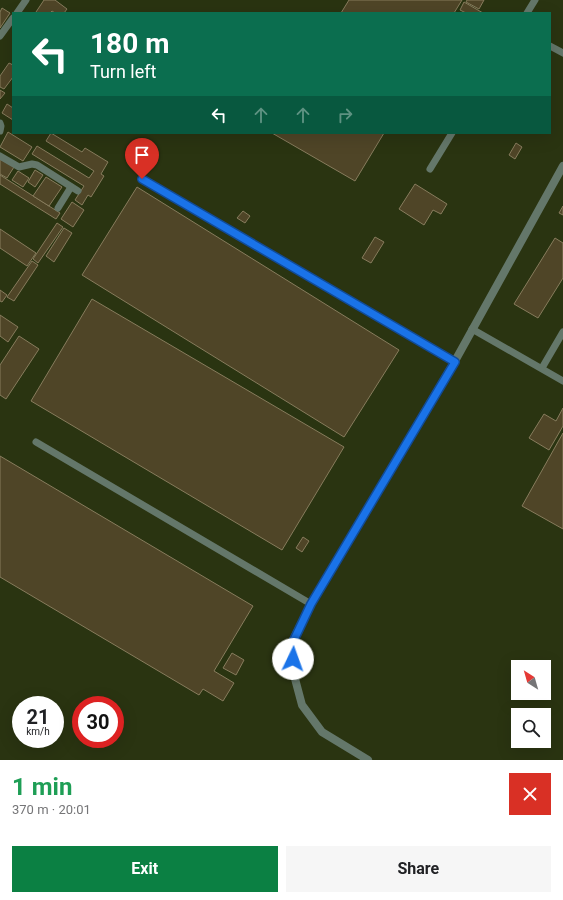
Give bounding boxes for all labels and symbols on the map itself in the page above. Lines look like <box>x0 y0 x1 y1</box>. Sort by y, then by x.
pin <box>125 138 159 179</box>
position arrow <box>272 638 314 680</box>
north arrow <box>511 660 551 700</box>
speed limit sign: 30 <box>72 696 124 748</box>

